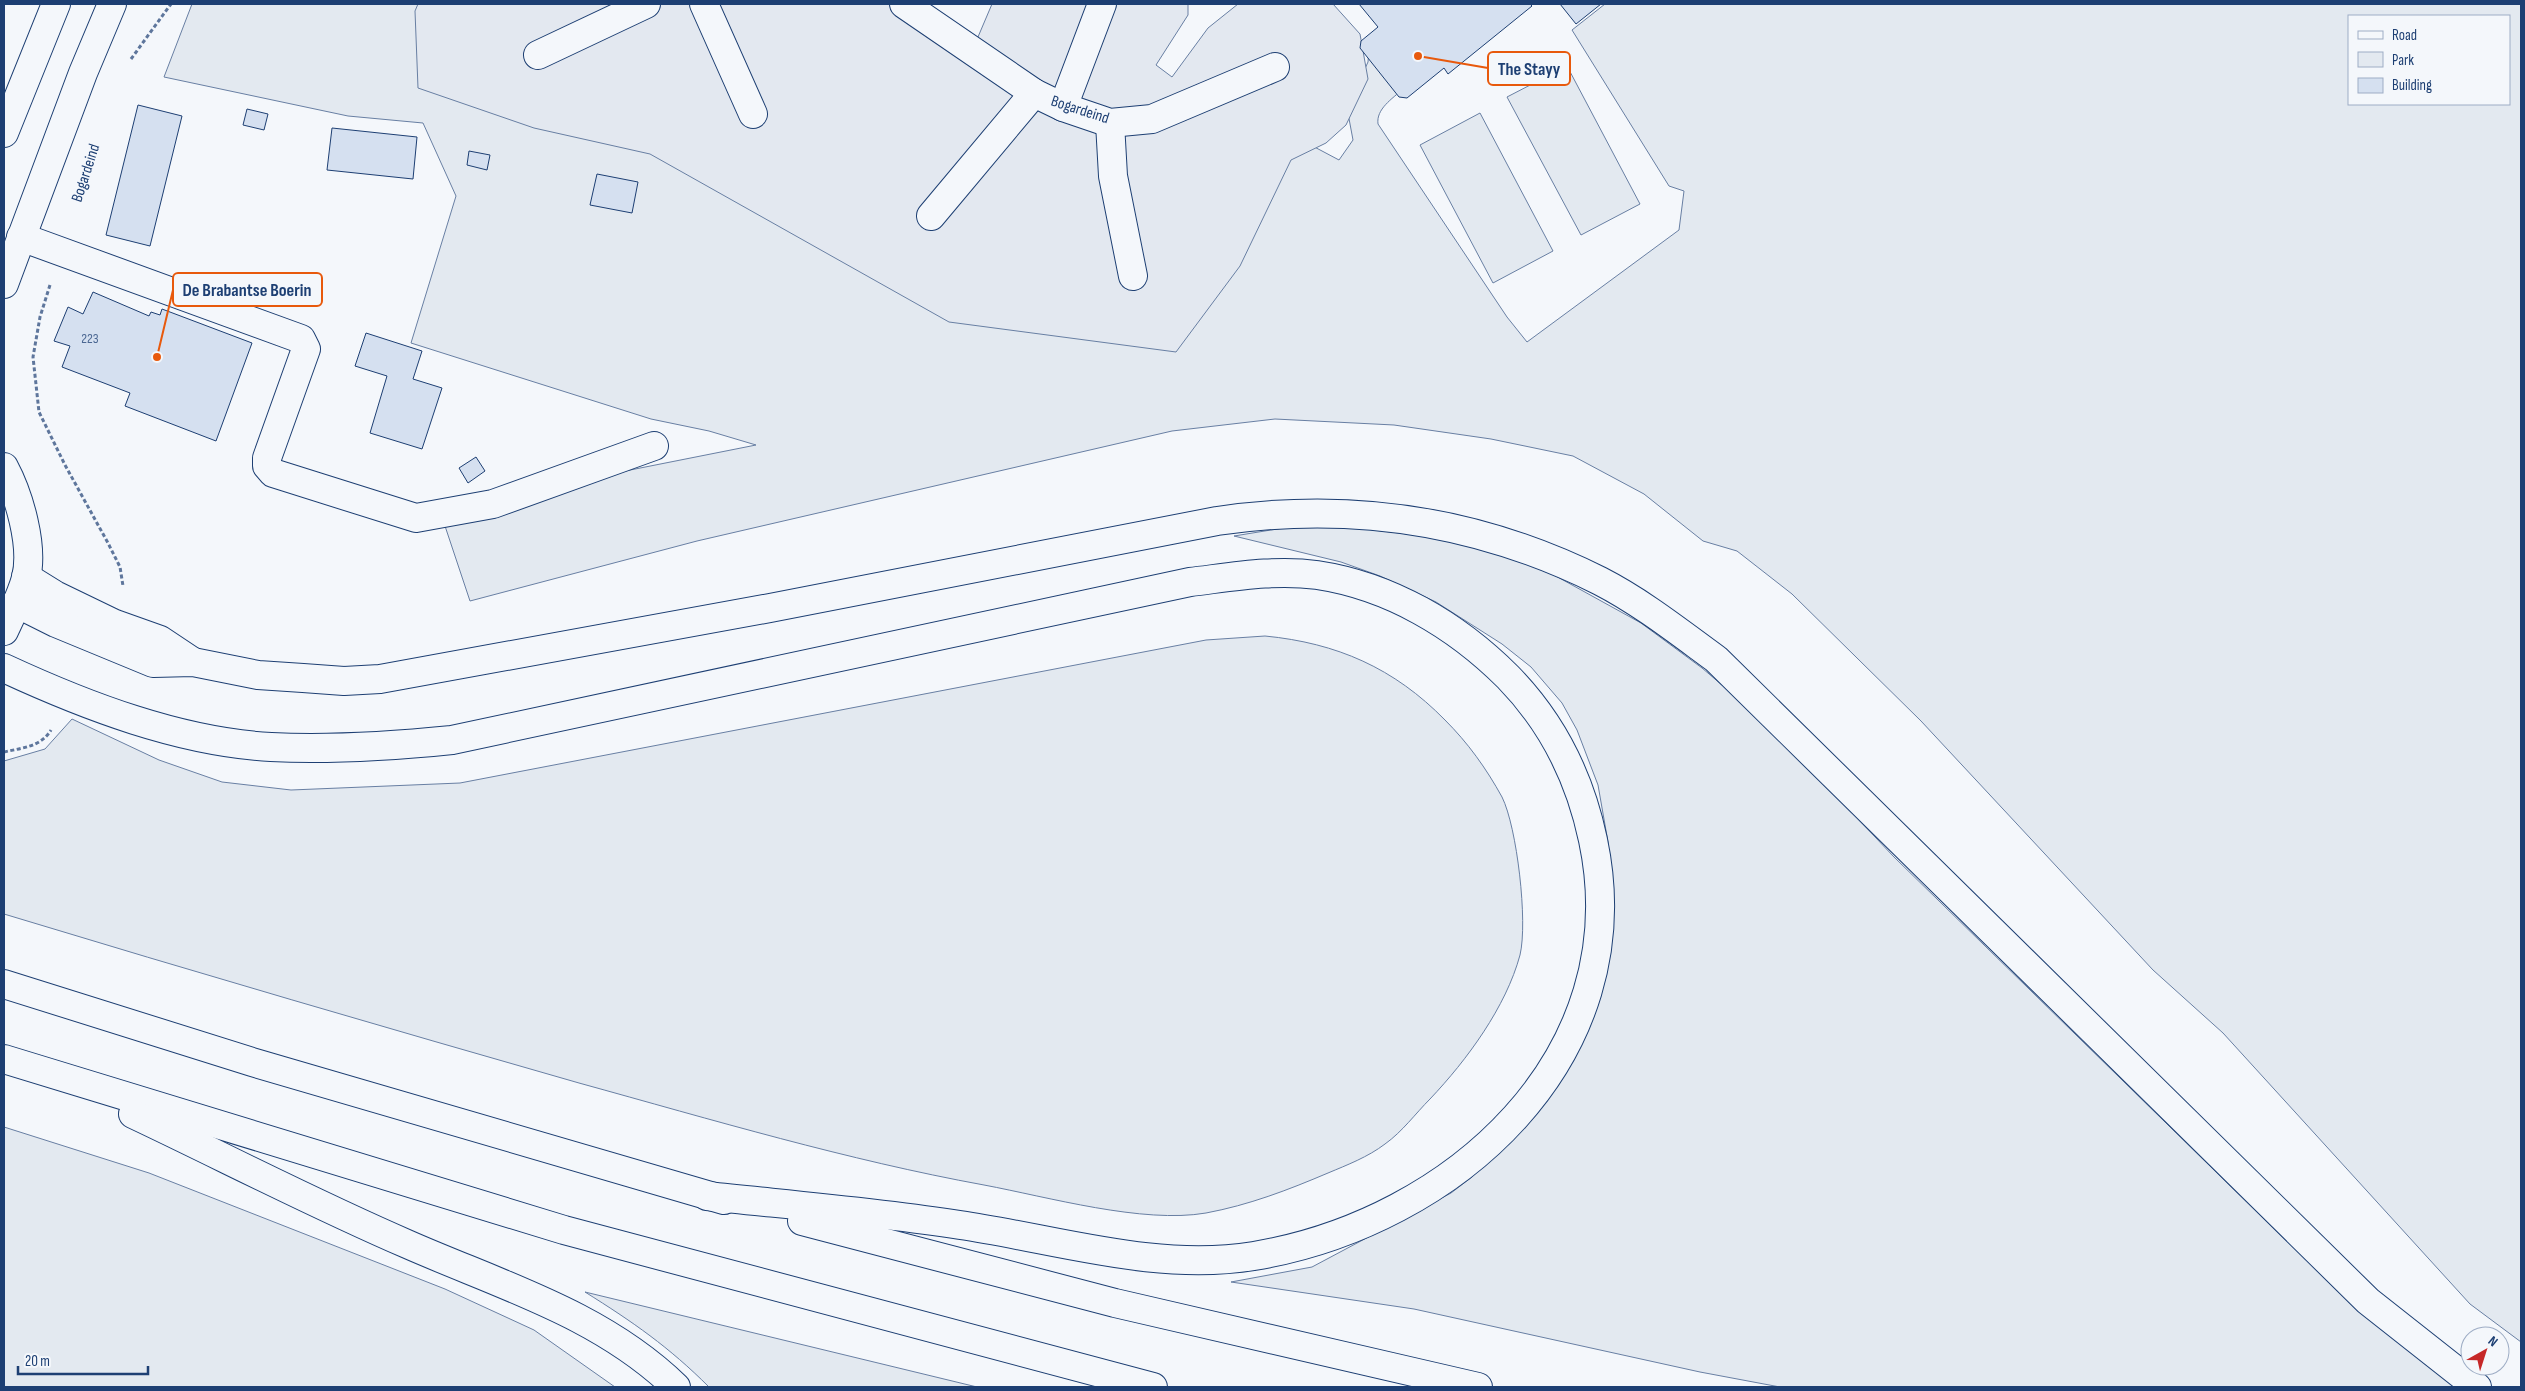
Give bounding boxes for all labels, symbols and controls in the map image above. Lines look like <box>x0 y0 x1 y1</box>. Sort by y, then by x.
legend <box>2348 15 2510 105</box>
text: Road <box>2392 26 2417 45</box>
text: Park <box>2392 51 2414 70</box>
callout: The Stayy <box>1488 52 1570 85</box>
text: The Stayy <box>1498 59 1561 80</box>
text: Building <box>2392 76 2432 95</box>
street label: Bogardeind <box>1049 92 1111 128</box>
street label: Bogardeind <box>68 142 104 204</box>
callout: De Brabantse Boerin <box>173 273 322 306</box>
text: De Brabantse Boerin <box>182 280 312 301</box>
house number: 223 <box>81 330 99 347</box>
north arrow <box>2460 1326 2510 1376</box>
text: N <box>2485 1332 2501 1350</box>
scale bar <box>18 1344 148 1376</box>
text: 20 m <box>25 1352 50 1371</box>

